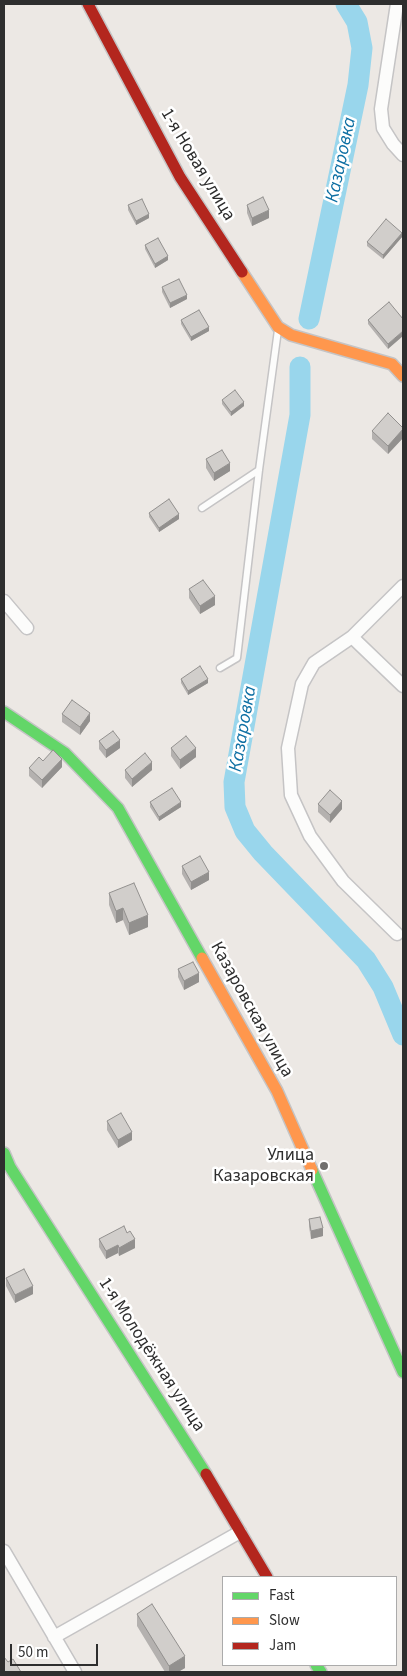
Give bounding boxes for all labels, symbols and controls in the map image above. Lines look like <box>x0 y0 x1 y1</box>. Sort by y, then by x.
street label: 1-я Новая улица <box>155 105 239 225</box>
water label: Казаровка <box>322 115 362 205</box>
water label: Казаровка <box>225 684 263 774</box>
street label: Казаровская улица <box>205 938 297 1082</box>
place label: Улица Казаровская <box>213 1145 314 1188</box>
marker: Улица Казаровская <box>318 1160 330 1172</box>
street label: 1-я Молодёжная улица <box>93 1274 209 1436</box>
legend <box>222 1576 397 1666</box>
text: Fast <box>269 1585 295 1606</box>
text: Slow <box>269 1610 300 1631</box>
scale bar <box>12 1634 100 1666</box>
text: Jam <box>269 1635 296 1656</box>
text: 50 m <box>18 1642 48 1663</box>

